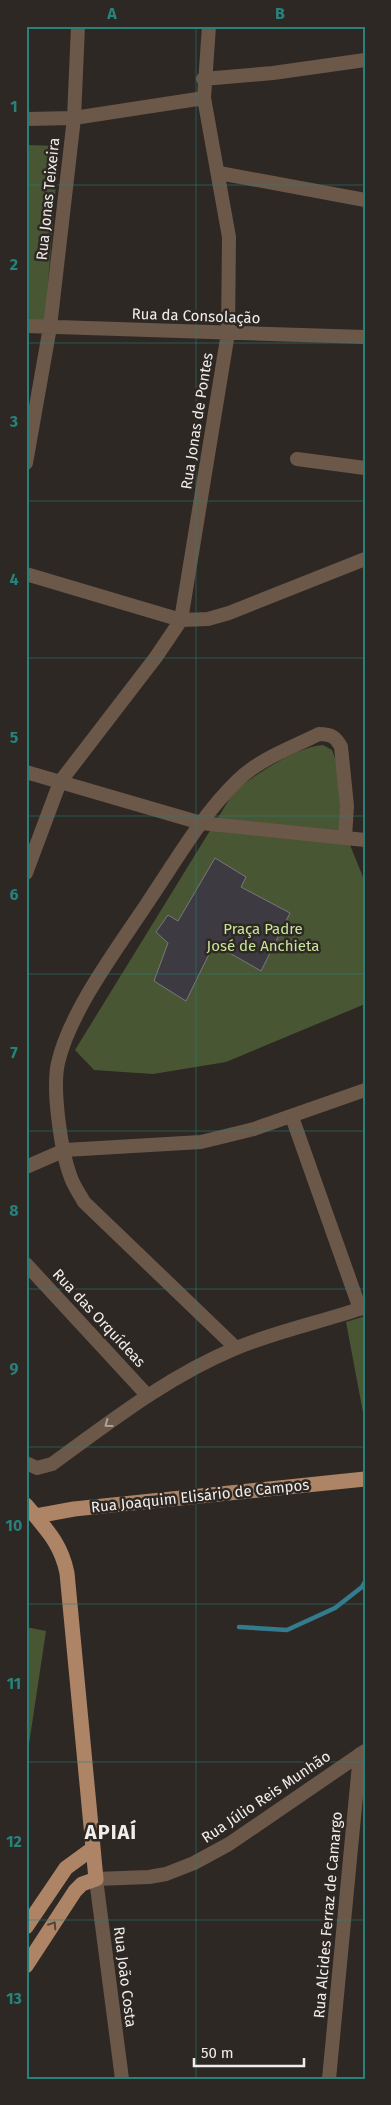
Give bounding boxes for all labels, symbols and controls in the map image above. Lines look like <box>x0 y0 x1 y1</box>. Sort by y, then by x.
text: A <box>106 4 117 23</box>
text: B <box>275 4 285 23</box>
text: 1 <box>10 97 18 116</box>
street label: Rua Jonas Teixeira <box>33 137 63 261</box>
text: 2 <box>10 255 18 274</box>
street label: Rua da Consolação <box>131 305 261 327</box>
street label: Rua Jonas de Pontes <box>177 351 217 491</box>
text: 3 <box>9 412 18 431</box>
text: 4 <box>9 570 19 589</box>
text: 5 <box>10 728 19 747</box>
text: 6 <box>9 885 19 904</box>
park label: Praça Padre José de Anchieta <box>207 920 319 955</box>
text: 7 <box>10 1043 18 1062</box>
text: 8 <box>9 1201 19 1220</box>
street label: Rua das Orquídeas <box>49 1265 149 1371</box>
text: 9 <box>10 1359 19 1378</box>
one-way arrow <box>105 1418 114 1426</box>
street label: Rua Joaquim Elisário de Campos <box>90 1476 310 1516</box>
text: 10 <box>6 1516 22 1535</box>
text: 11 <box>7 1674 21 1693</box>
street label: Rua Júlio Reis Munhão <box>198 1747 334 1847</box>
street label: Rua Alcides Ferraz de Camargo <box>310 1811 346 2019</box>
district label: APIAÍ <box>84 1819 137 1844</box>
text: 12 <box>6 1832 22 1851</box>
one-way arrow <box>46 1921 56 1930</box>
street label: Rua João Costa <box>110 1926 140 2028</box>
text: 13 <box>6 1989 22 2008</box>
scale bar <box>194 2035 304 2067</box>
text: 50 m <box>201 2044 234 2062</box>

